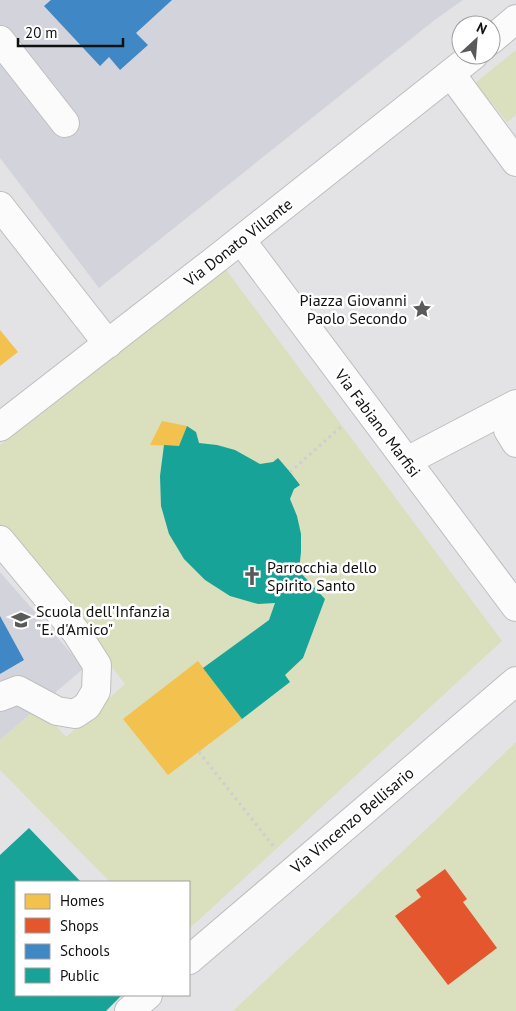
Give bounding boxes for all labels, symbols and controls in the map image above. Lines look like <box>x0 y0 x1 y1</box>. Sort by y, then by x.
scale bar <box>18 15 122 47</box>
north arrow <box>451 15 501 65</box>
text: N <box>474 18 490 38</box>
text: 20 m <box>25 23 58 42</box>
street label: Via Donato Villante <box>179 194 296 291</box>
place label: Piazza Giovanni Paolo Secondo <box>299 290 407 328</box>
place icon: Piazza Giovanni Paolo Secondo <box>411 298 433 320</box>
street label: Via Fabiano Marfisi <box>330 364 425 481</box>
place label: Parrocchia dello Spirito Santo <box>267 557 377 595</box>
church icon: Parrocchia dello Spirito Santo <box>241 565 263 587</box>
place label: Scuola dell'Infanzia "E. d'Amico" <box>36 601 170 639</box>
school or university icon: Scuola dell'Infanzia "E. d'Amico" <box>10 609 32 631</box>
street label: Via Vincenzo Bellisario <box>286 763 418 878</box>
legend <box>15 881 190 996</box>
text: Homes <box>60 891 104 910</box>
text: Shops <box>60 916 99 935</box>
text: Schools <box>60 941 110 960</box>
text: Public <box>60 966 99 985</box>

